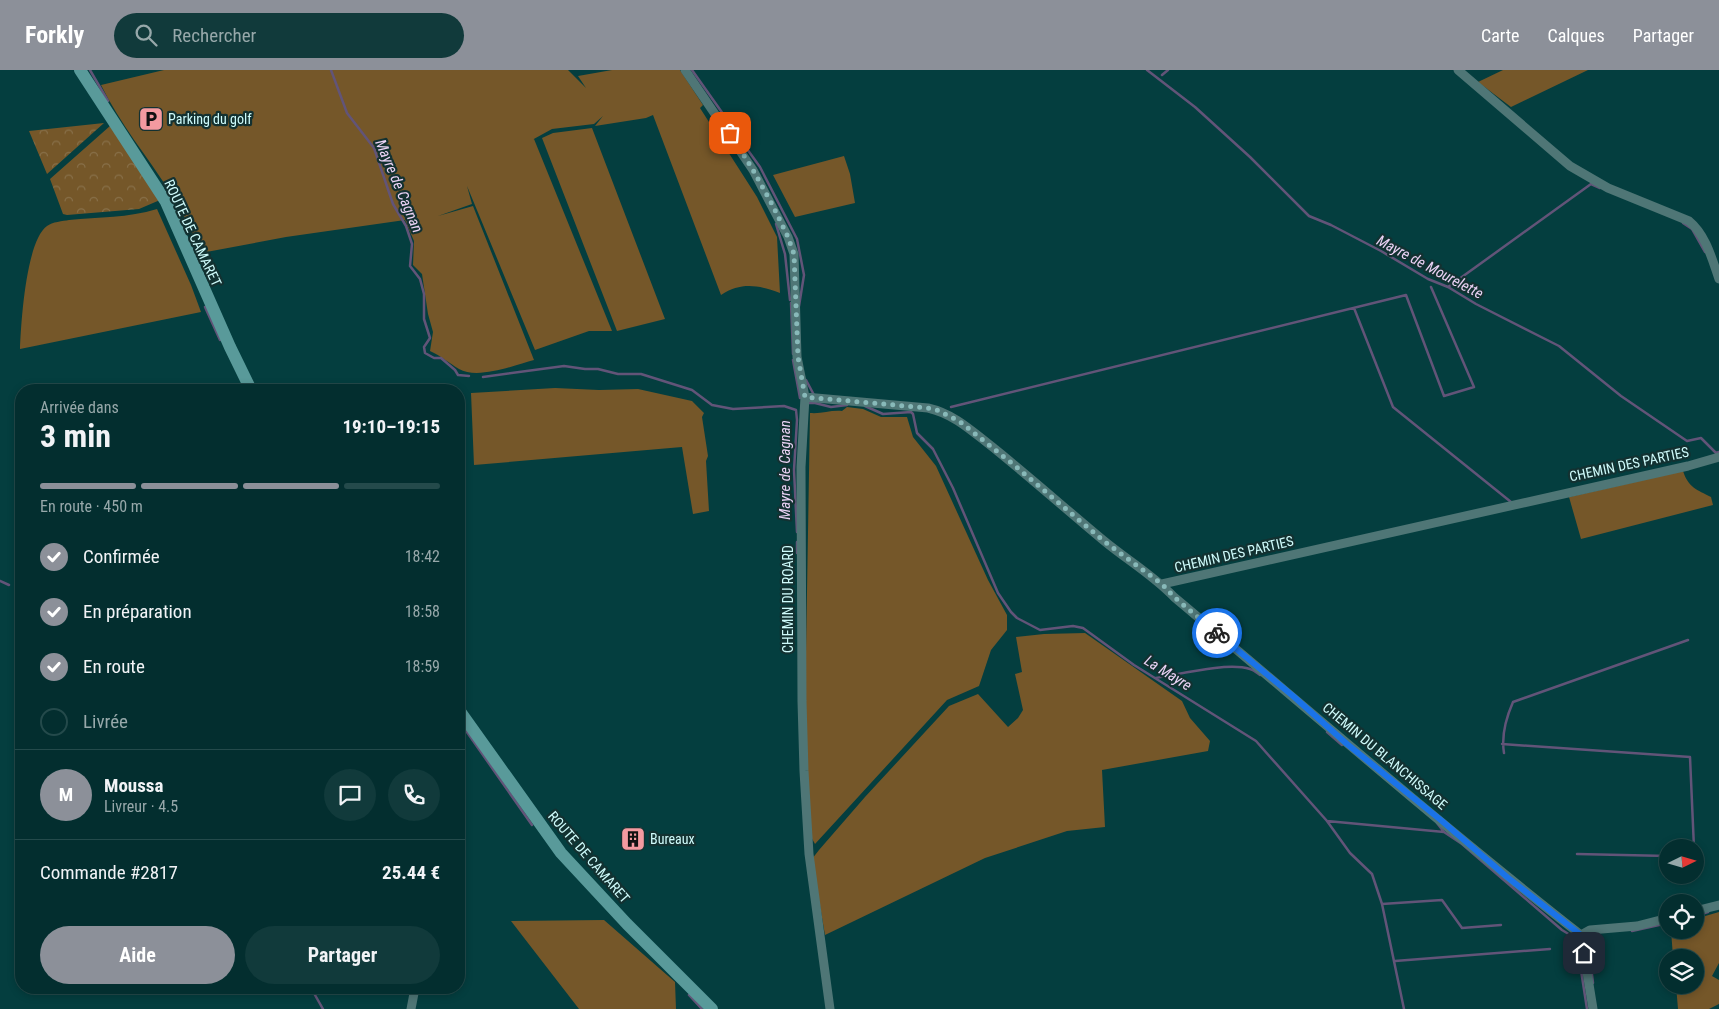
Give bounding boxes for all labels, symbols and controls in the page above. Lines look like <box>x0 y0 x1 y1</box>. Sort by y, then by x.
search box <box>114 13 464 58</box>
text: Forkly <box>25 21 84 49</box>
icon: search <box>132 21 160 49</box>
text: Rechercher <box>172 24 256 47</box>
text: Carte <box>1481 25 1520 46</box>
text: Calques <box>1548 25 1605 46</box>
text: Partager <box>1633 25 1694 46</box>
parking icon: Parking du golf <box>138 106 164 132</box>
place label: Parking du golf <box>168 111 252 127</box>
pin <box>709 112 751 154</box>
icon: bag <box>716 119 744 147</box>
water label: Mayre de Cagnan <box>371 137 427 235</box>
street label: ROUTE DE CAMARET <box>161 177 225 289</box>
water label: Mayre de Mourelette <box>1374 231 1486 303</box>
text: Arrivée dans <box>40 398 119 417</box>
text: 19:10–19:15 <box>342 415 440 438</box>
text: 3 min <box>40 417 111 455</box>
water label: Mayre de Cagnan <box>776 420 794 520</box>
street label: CHEMIN DES PARTIES <box>1568 444 1690 484</box>
text: En route · 450 m <box>40 497 143 516</box>
street label: CHEMIN DES PARTIES <box>1173 533 1295 575</box>
icon: check <box>40 543 68 571</box>
text: Confirmée <box>83 545 160 568</box>
street label: CHEMIN DU ROARD <box>780 545 796 653</box>
text: 18:42 <box>405 547 440 566</box>
icon: check <box>40 598 68 626</box>
text: En préparation <box>83 600 192 623</box>
text: 18:58 <box>405 602 440 621</box>
courier <box>1192 608 1242 658</box>
icon: bike <box>1203 619 1231 647</box>
water label: La Mayre <box>1141 651 1195 695</box>
icon: check <box>40 653 68 681</box>
text: En route <box>83 655 145 678</box>
text: 18:59 <box>405 657 440 676</box>
street label: CHEMIN DU BLANCHISSAGE <box>1319 699 1451 813</box>
text: Livrée <box>83 710 128 733</box>
button: chat <box>324 769 376 821</box>
button: phone <box>388 769 440 821</box>
text: Moussa <box>104 774 163 797</box>
text: M <box>59 783 73 806</box>
text: Livreur · 4.5 <box>104 797 178 816</box>
street label: ROUTE DE CAMARET <box>545 808 633 906</box>
building icon: Bureaux <box>620 826 646 852</box>
place label: Bureaux <box>650 831 695 847</box>
north arrow <box>1659 839 1704 884</box>
map controls <box>1659 839 1704 994</box>
text: Commande #2817 <box>40 861 178 884</box>
text: 25.44 € <box>382 861 440 884</box>
button: locate <box>1659 894 1704 939</box>
button: Aide <box>40 926 235 984</box>
button: Partager <box>245 926 440 984</box>
pin <box>1563 932 1605 974</box>
icon: home <box>1570 939 1598 967</box>
button: layers <box>1659 949 1704 994</box>

